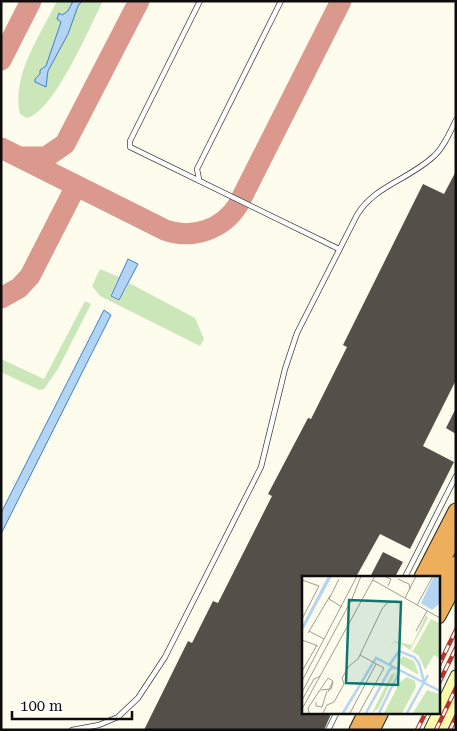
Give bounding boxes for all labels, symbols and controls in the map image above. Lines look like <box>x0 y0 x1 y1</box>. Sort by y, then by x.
inset map <box>302 576 440 714</box>
scale bar <box>12 688 132 720</box>
text: 100 m <box>20 697 63 715</box>

